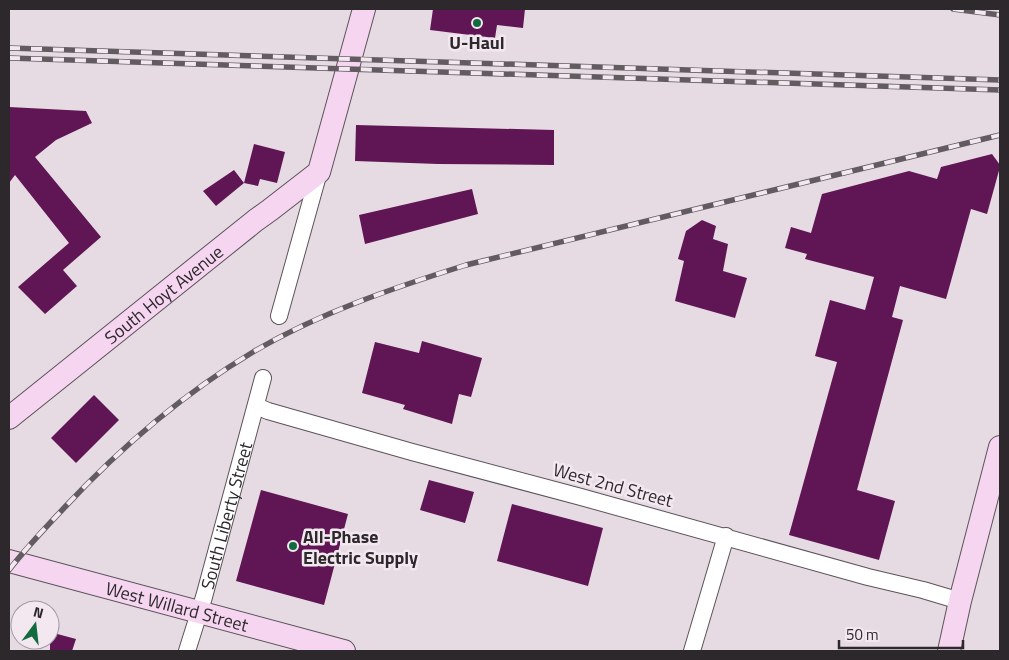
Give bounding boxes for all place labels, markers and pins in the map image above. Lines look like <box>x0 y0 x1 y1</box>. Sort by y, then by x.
marker: U-Haul <box>471 17 483 29</box>
place label: U-Haul <box>449 29 505 56</box>
place label: All-Phase Electric Supply <box>303 523 418 571</box>
marker: All-Phase Electric Supply <box>287 540 299 552</box>

